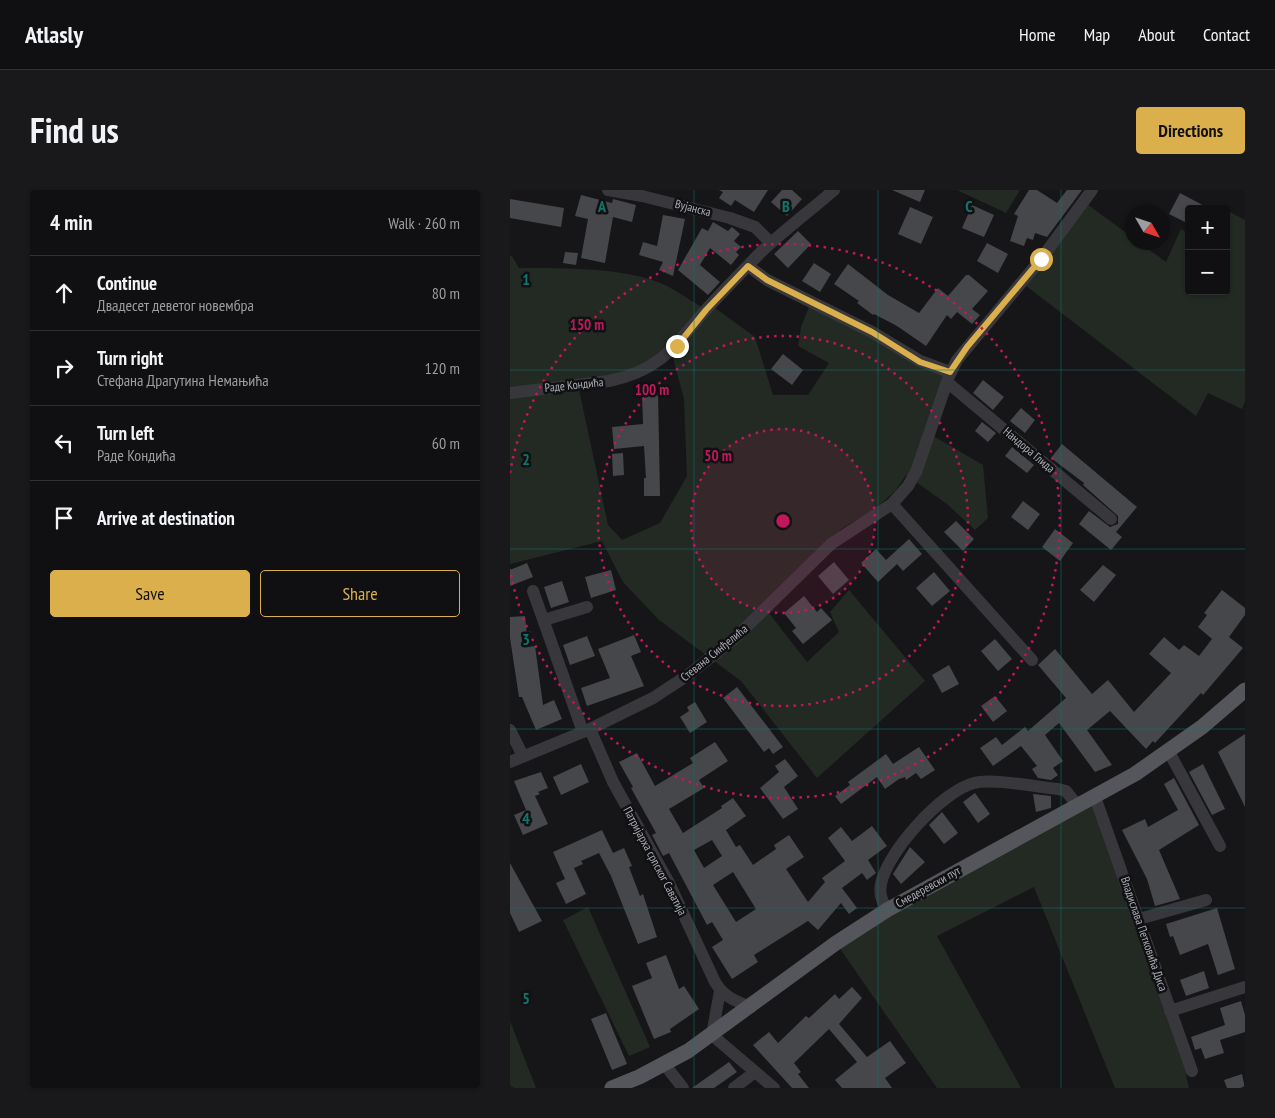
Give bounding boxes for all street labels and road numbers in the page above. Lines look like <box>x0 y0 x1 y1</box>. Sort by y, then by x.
street label: Вујанска <box>674 196 713 219</box>
street label: Раде Кондића <box>544 374 604 395</box>
street label: Нандора Глида <box>1000 424 1058 476</box>
street label: Стевана Синђелића <box>677 621 750 684</box>
street label: Патријарха српског Саватија <box>620 804 691 918</box>
street label: Смедеревски пут <box>893 862 963 911</box>
street label: Владислава Петковића Диса <box>1118 875 1171 993</box>

